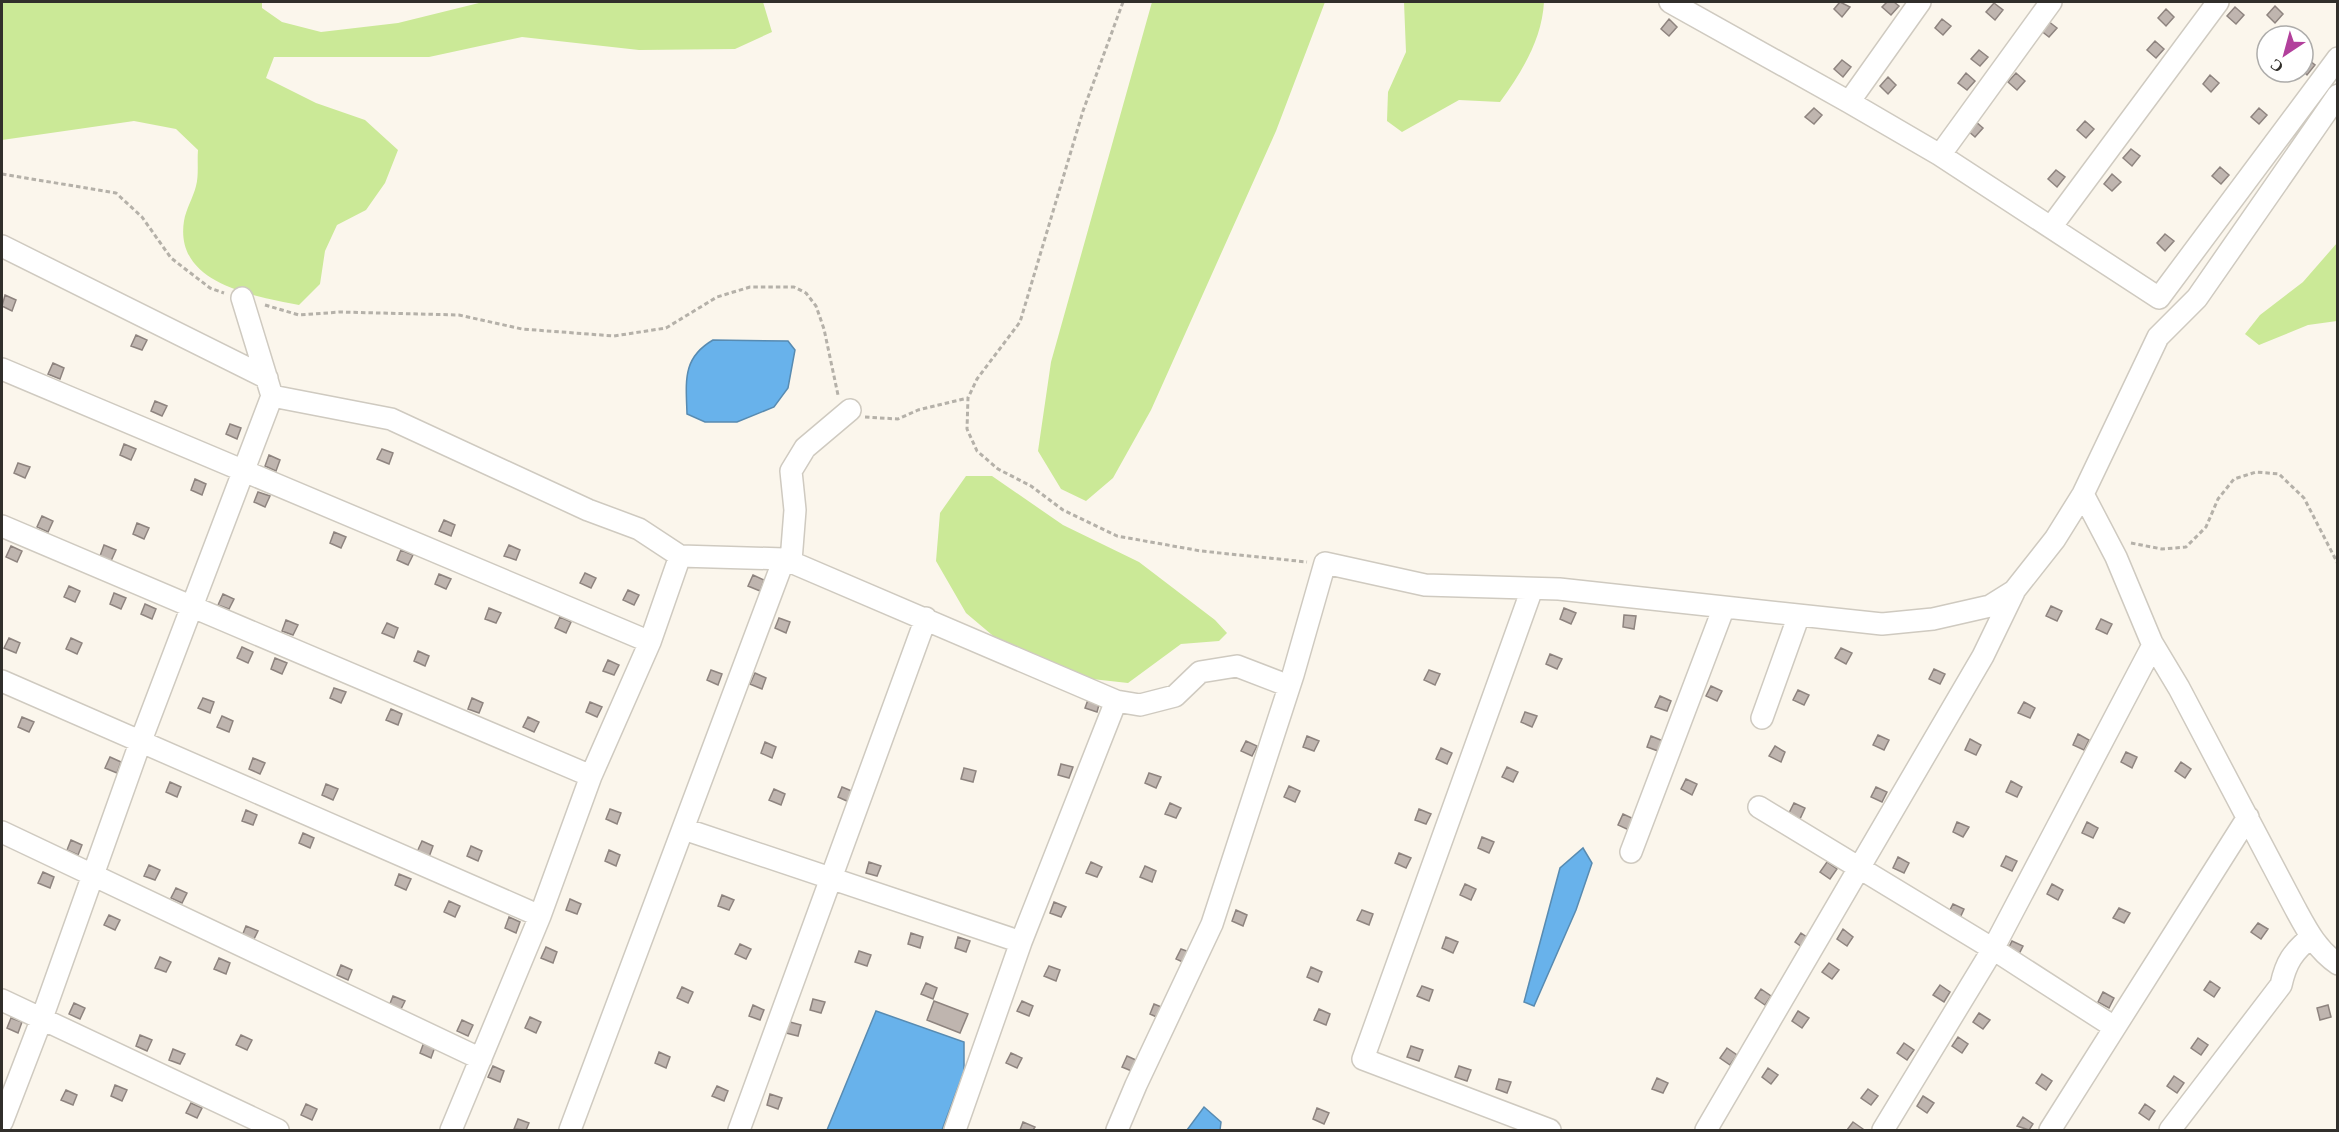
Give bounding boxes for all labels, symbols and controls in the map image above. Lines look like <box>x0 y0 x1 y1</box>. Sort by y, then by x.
north arrow <box>2255 24 2315 84</box>
text: С <box>2267 55 2286 76</box>

